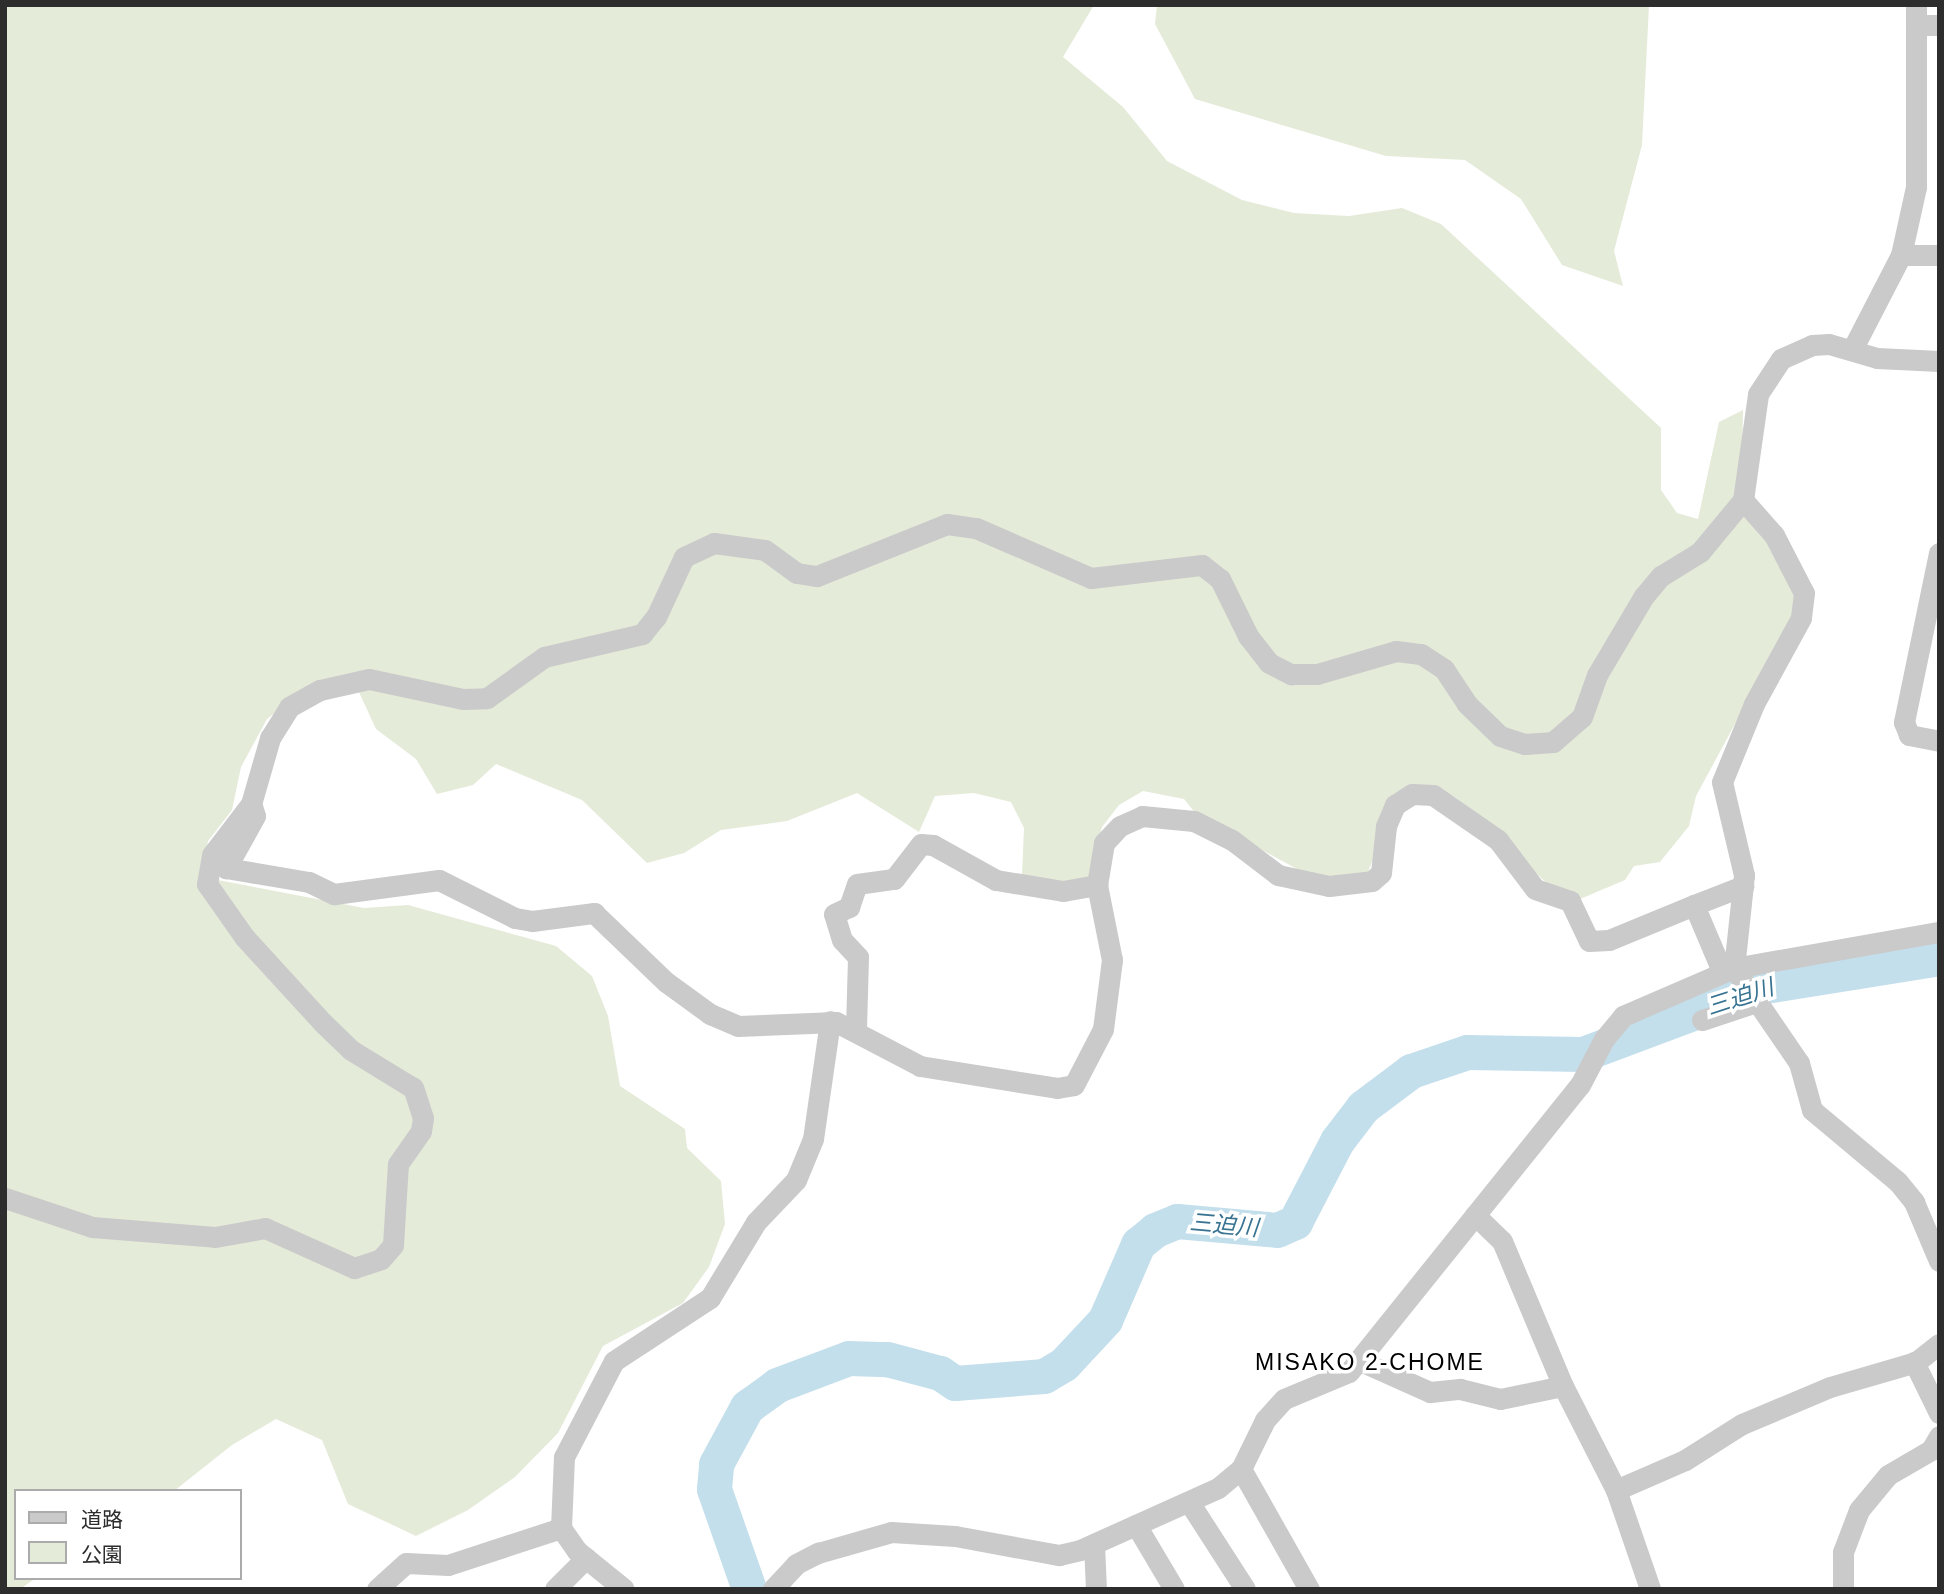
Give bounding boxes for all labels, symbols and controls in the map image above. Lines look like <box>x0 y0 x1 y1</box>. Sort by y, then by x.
water label: 三迫川 <box>1703 973 1777 1021</box>
water label: 三迫川 <box>1188 1208 1260 1242</box>
district label: MISAKO 2-CHOME <box>1257 1348 1483 1376</box>
legend <box>14 1489 242 1580</box>
text: 道路 <box>81 1508 123 1531</box>
text: 公園 <box>81 1543 123 1566</box>

